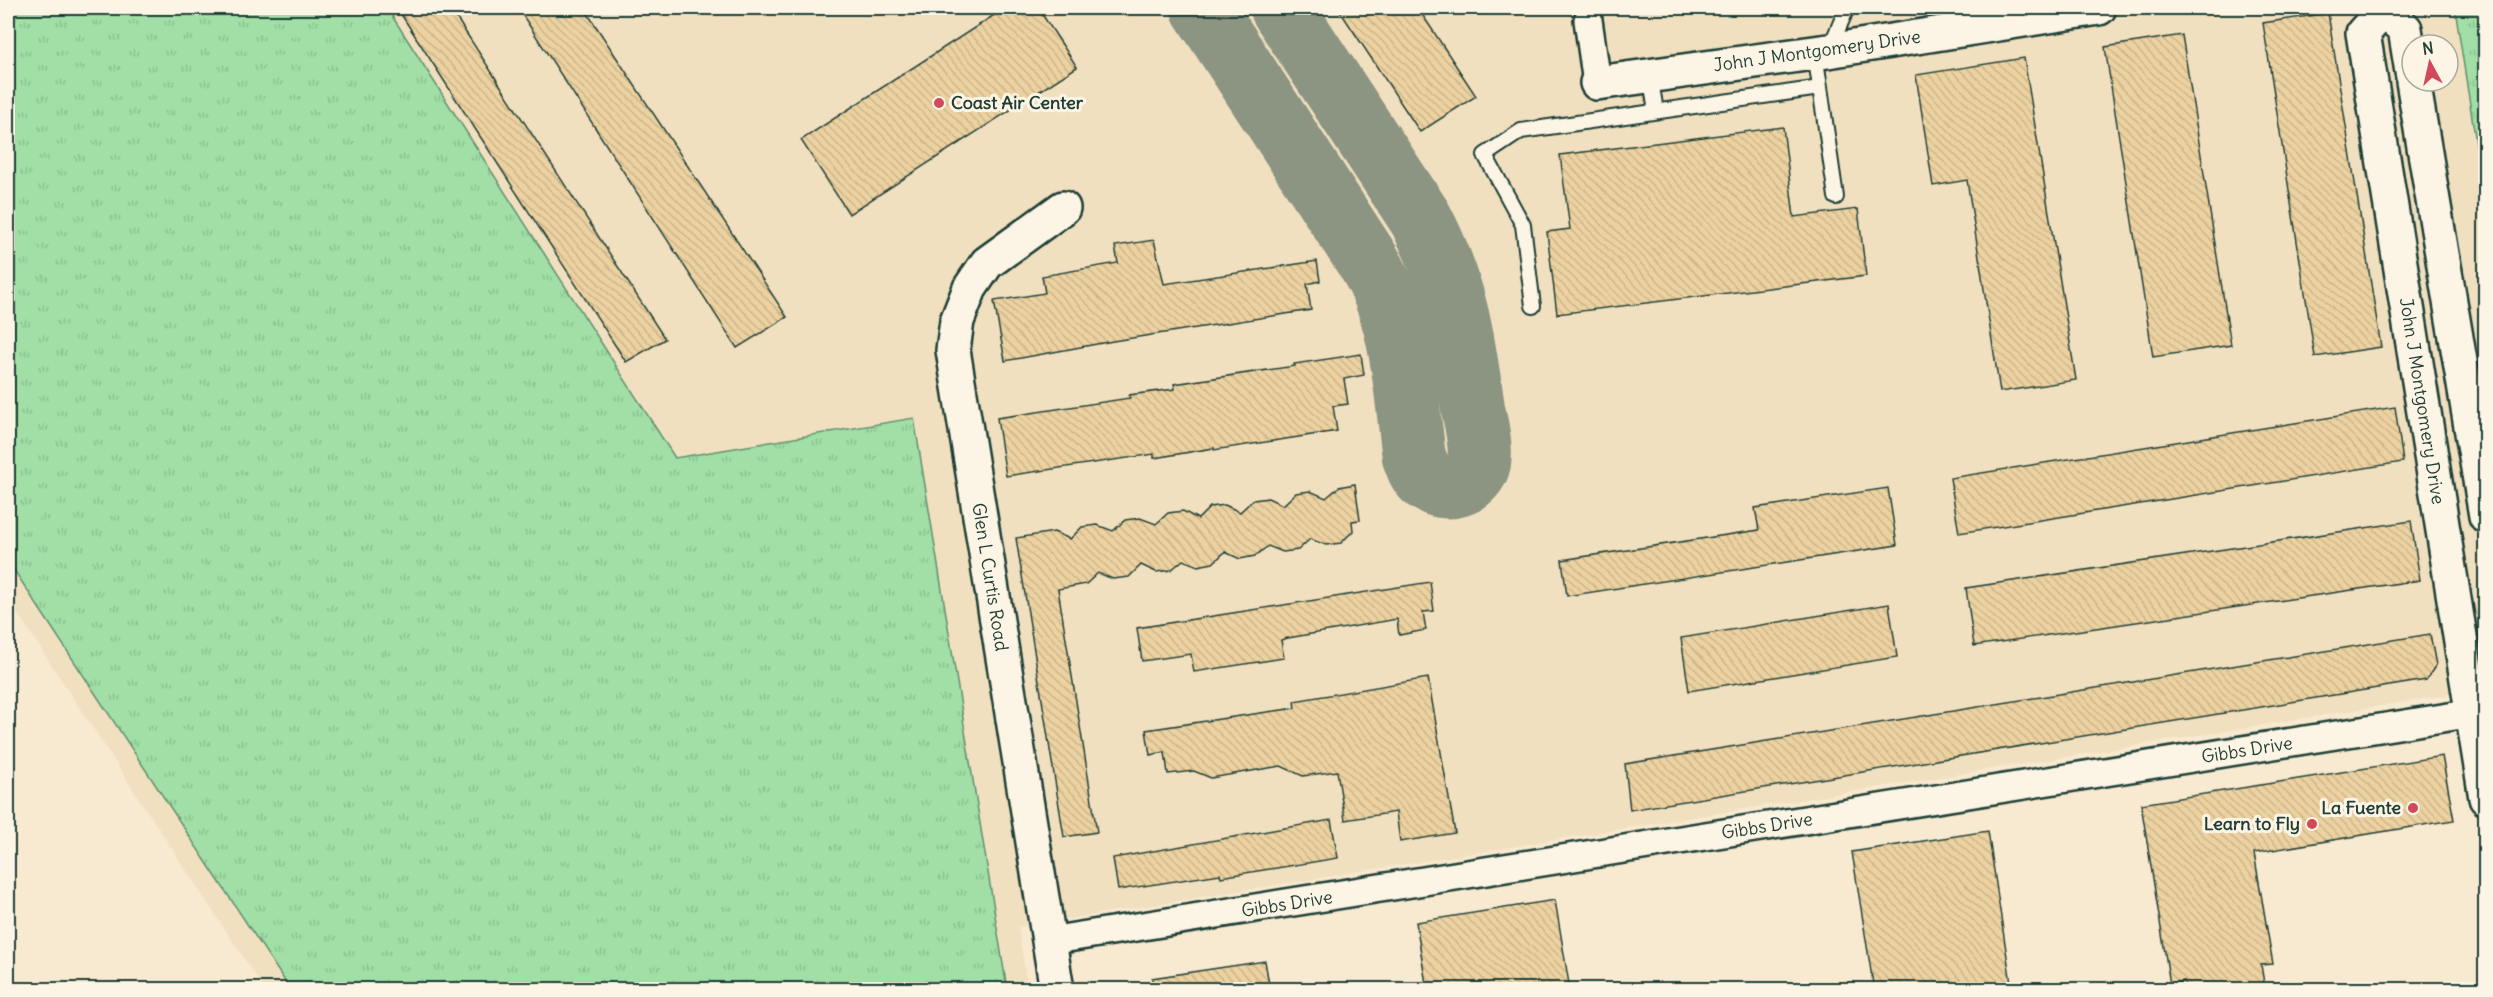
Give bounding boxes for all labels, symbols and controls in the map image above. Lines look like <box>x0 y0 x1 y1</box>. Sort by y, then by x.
street label: John J Montgomery Drive <box>1712 25 1922 76</box>
north arrow <box>2400 33 2460 93</box>
text: N <box>2421 37 2435 59</box>
place label: Coast Air Center <box>951 91 1084 114</box>
marker: Coast Air Center <box>932 96 946 110</box>
street label: John J Montgomery Drive <box>2395 296 2450 506</box>
street label: Glen L Curtis Road <box>967 501 1014 653</box>
street label: Gibbs Drive <box>2200 731 2294 768</box>
place label: La Fuente <box>2321 796 2401 819</box>
marker: La Fuente <box>2406 801 2420 815</box>
street label: Gibbs Drive <box>1720 807 1814 844</box>
place label: Learn to Fly <box>2204 812 2300 835</box>
marker: Learn to Fly <box>2305 817 2319 831</box>
street label: Gibbs Drive <box>1240 885 1334 922</box>

